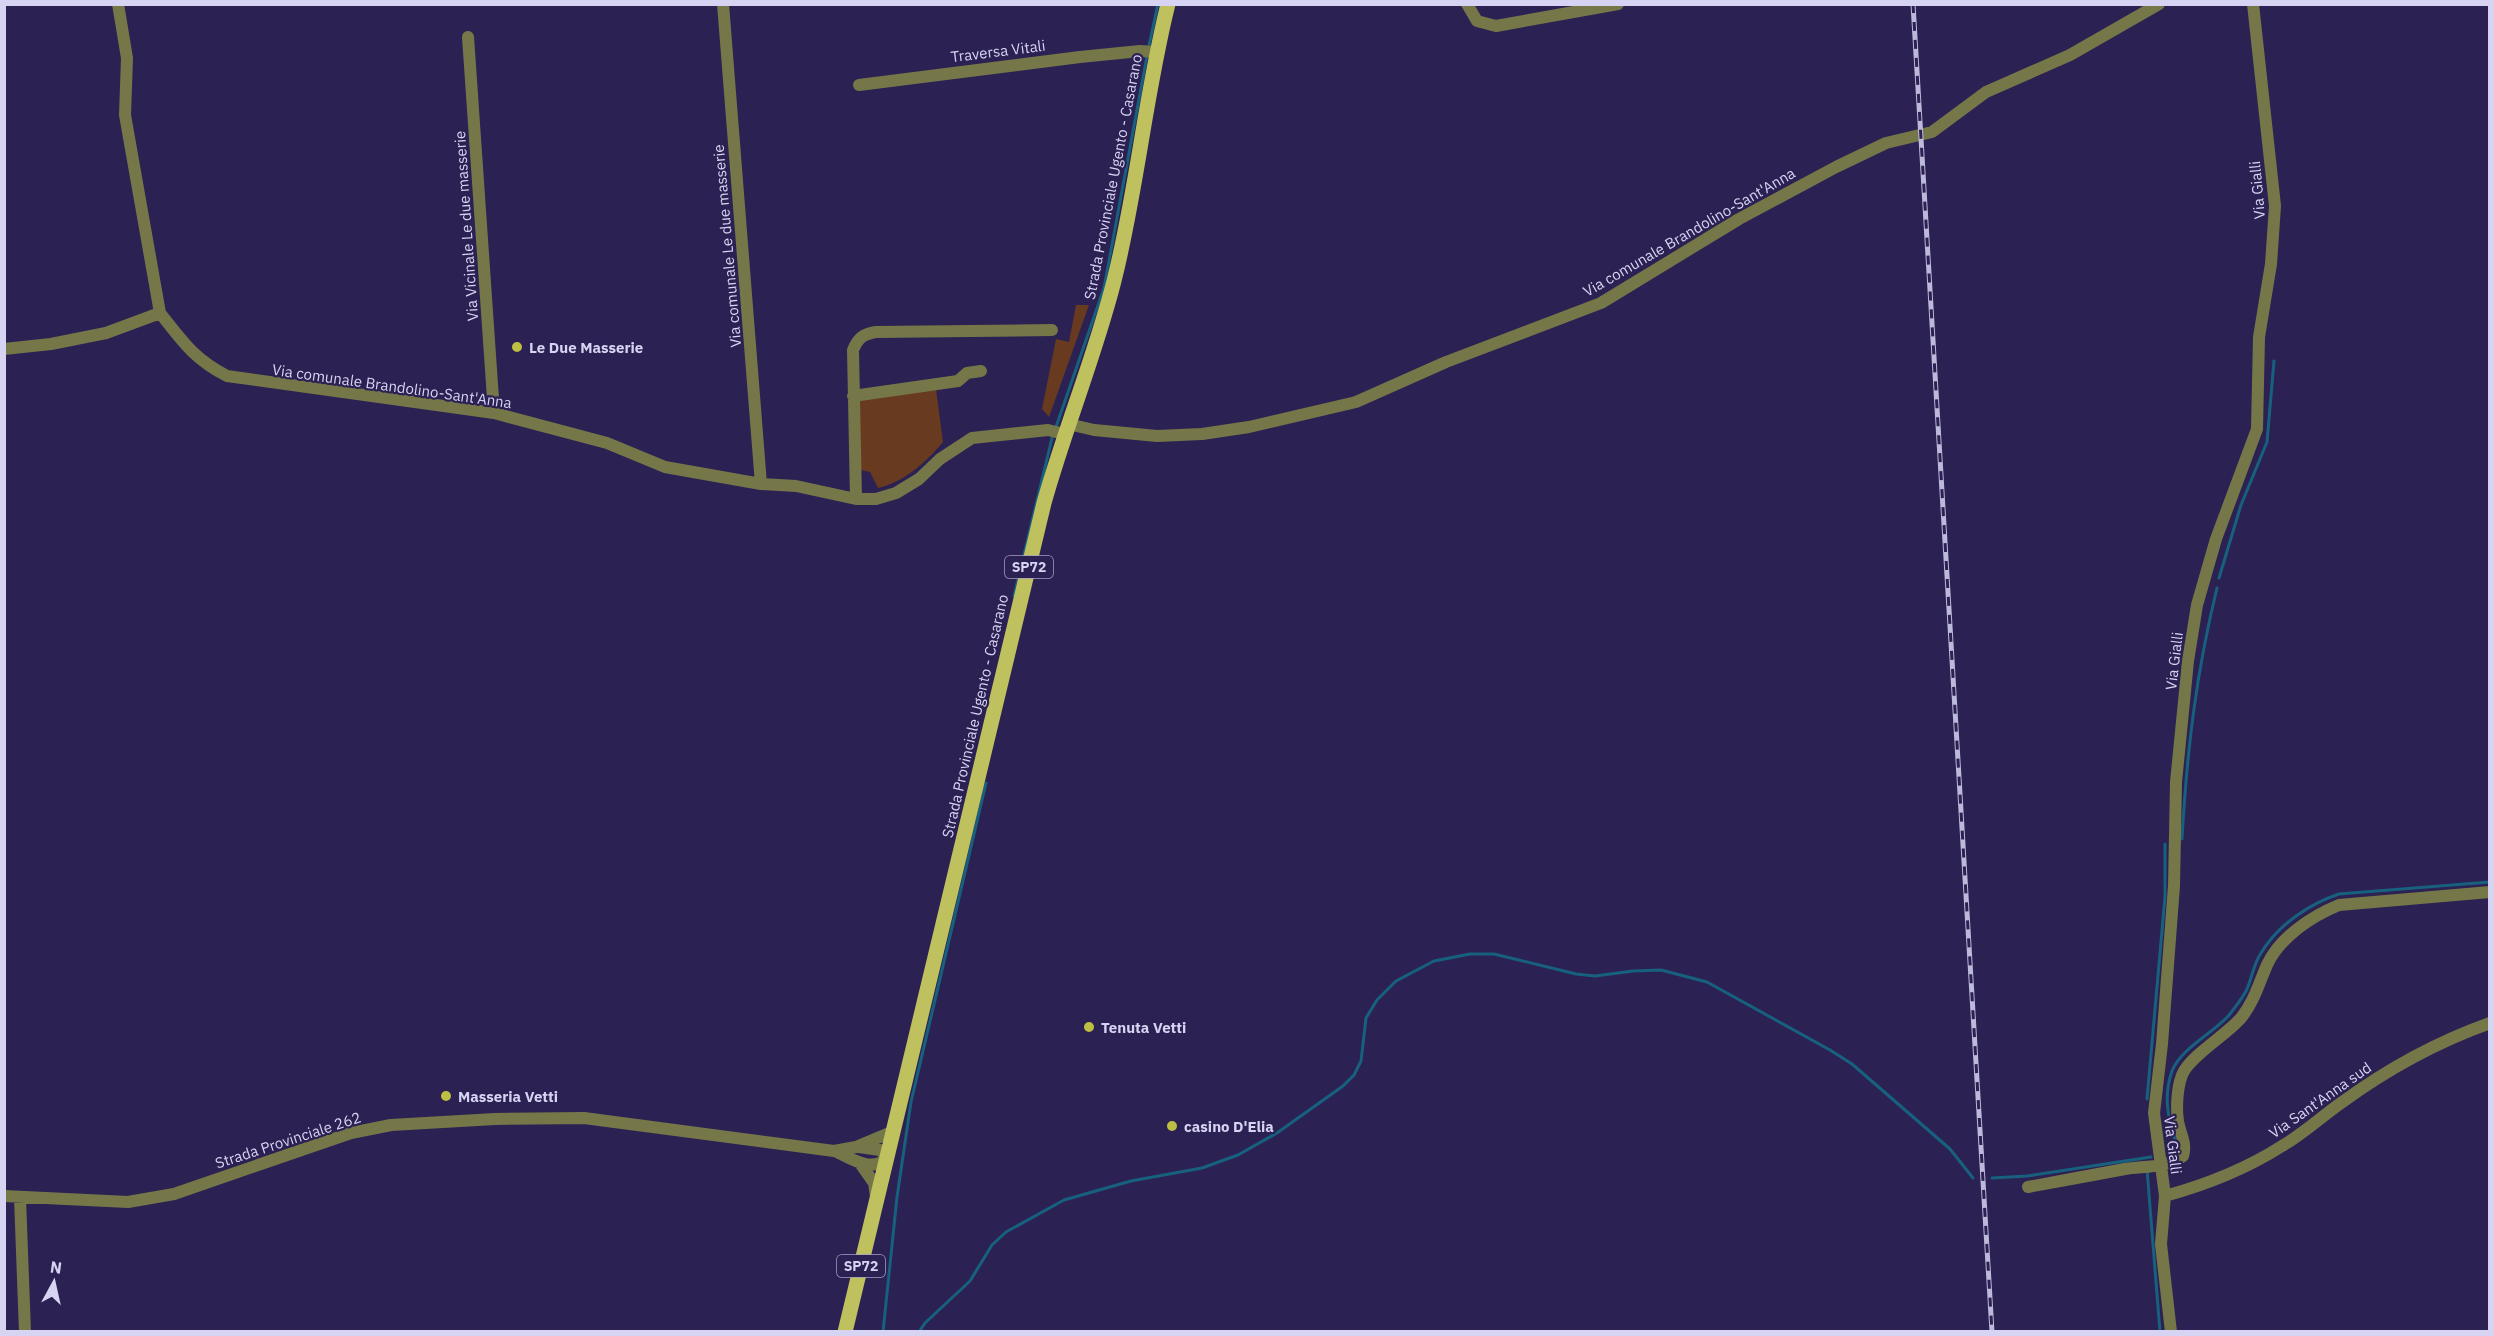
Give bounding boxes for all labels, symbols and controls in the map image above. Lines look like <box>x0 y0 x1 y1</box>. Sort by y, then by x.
street label: Traversa Vitali <box>950 36 1046 66</box>
street label: Strada Provinciale Ugento - Casarano <box>1080 53 1146 301</box>
street label: Via Vicinale Le due masserie <box>450 130 482 322</box>
street label: Via comunale Le due masserie <box>709 144 745 348</box>
street label: Via Gialli <box>2245 160 2269 220</box>
street label: Via comunale Brandolino-Sant'Anna <box>1580 163 1798 301</box>
place label: Le Due Masserie <box>529 338 643 357</box>
marker: Le Due Masserie <box>510 340 524 354</box>
street label: Via comunale Brandolino-Sant'Anna <box>271 360 513 412</box>
road number: SP72 <box>1005 556 1053 578</box>
street label: Strada Provinciale Ugento - Casarano <box>938 592 1012 840</box>
street label: Via Gialli <box>2161 631 2187 691</box>
place label: Tenuta Vetti <box>1101 1018 1186 1037</box>
marker: Tenuta Vetti <box>1082 1020 1096 1034</box>
street label: Via Sant'Anna sud <box>2265 1058 2375 1142</box>
place label: Masseria Vetti <box>458 1087 558 1106</box>
marker: Masseria Vetti <box>439 1089 453 1103</box>
street label: Strada Provinciale 262 <box>213 1107 363 1173</box>
street label: Via Gialli <box>2160 1115 2186 1175</box>
place label: casino D'Elia <box>1184 1117 1274 1136</box>
marker: casino D'Elia <box>1165 1119 1179 1133</box>
north arrow <box>24 1252 84 1312</box>
road number: SP72 <box>837 1255 885 1277</box>
text: N <box>49 1256 63 1278</box>

